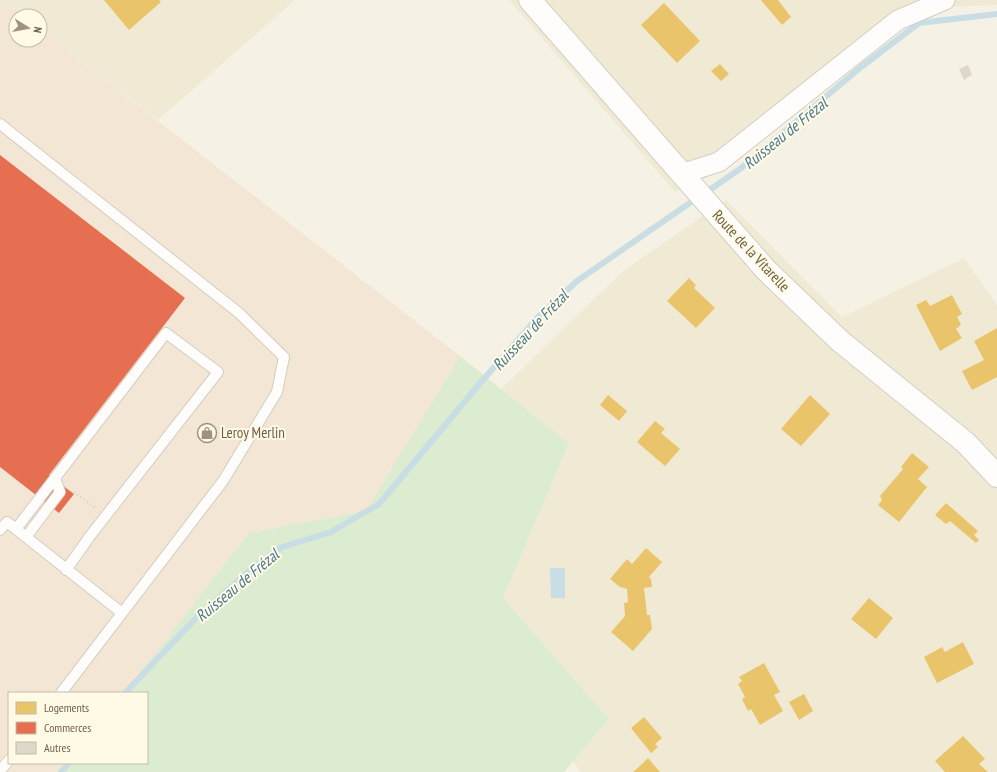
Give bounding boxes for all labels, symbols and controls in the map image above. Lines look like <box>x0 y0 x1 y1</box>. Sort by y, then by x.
north arrow <box>8 8 48 48</box>
text: N <box>30 26 45 34</box>
water label: Ruisseau de Frézal <box>739 92 832 173</box>
street label: Route de la Vitarelle <box>709 206 794 296</box>
water label: Ruisseau de Frézal <box>488 285 573 374</box>
shop icon: Leroy Merlin <box>196 422 218 444</box>
place label: Leroy Merlin <box>221 423 285 442</box>
water label: Ruisseau de Frézal <box>191 544 284 626</box>
legend <box>8 692 148 764</box>
text: Logements <box>44 700 89 715</box>
text: Commerces <box>44 720 91 735</box>
text: Autres <box>44 740 70 755</box>

